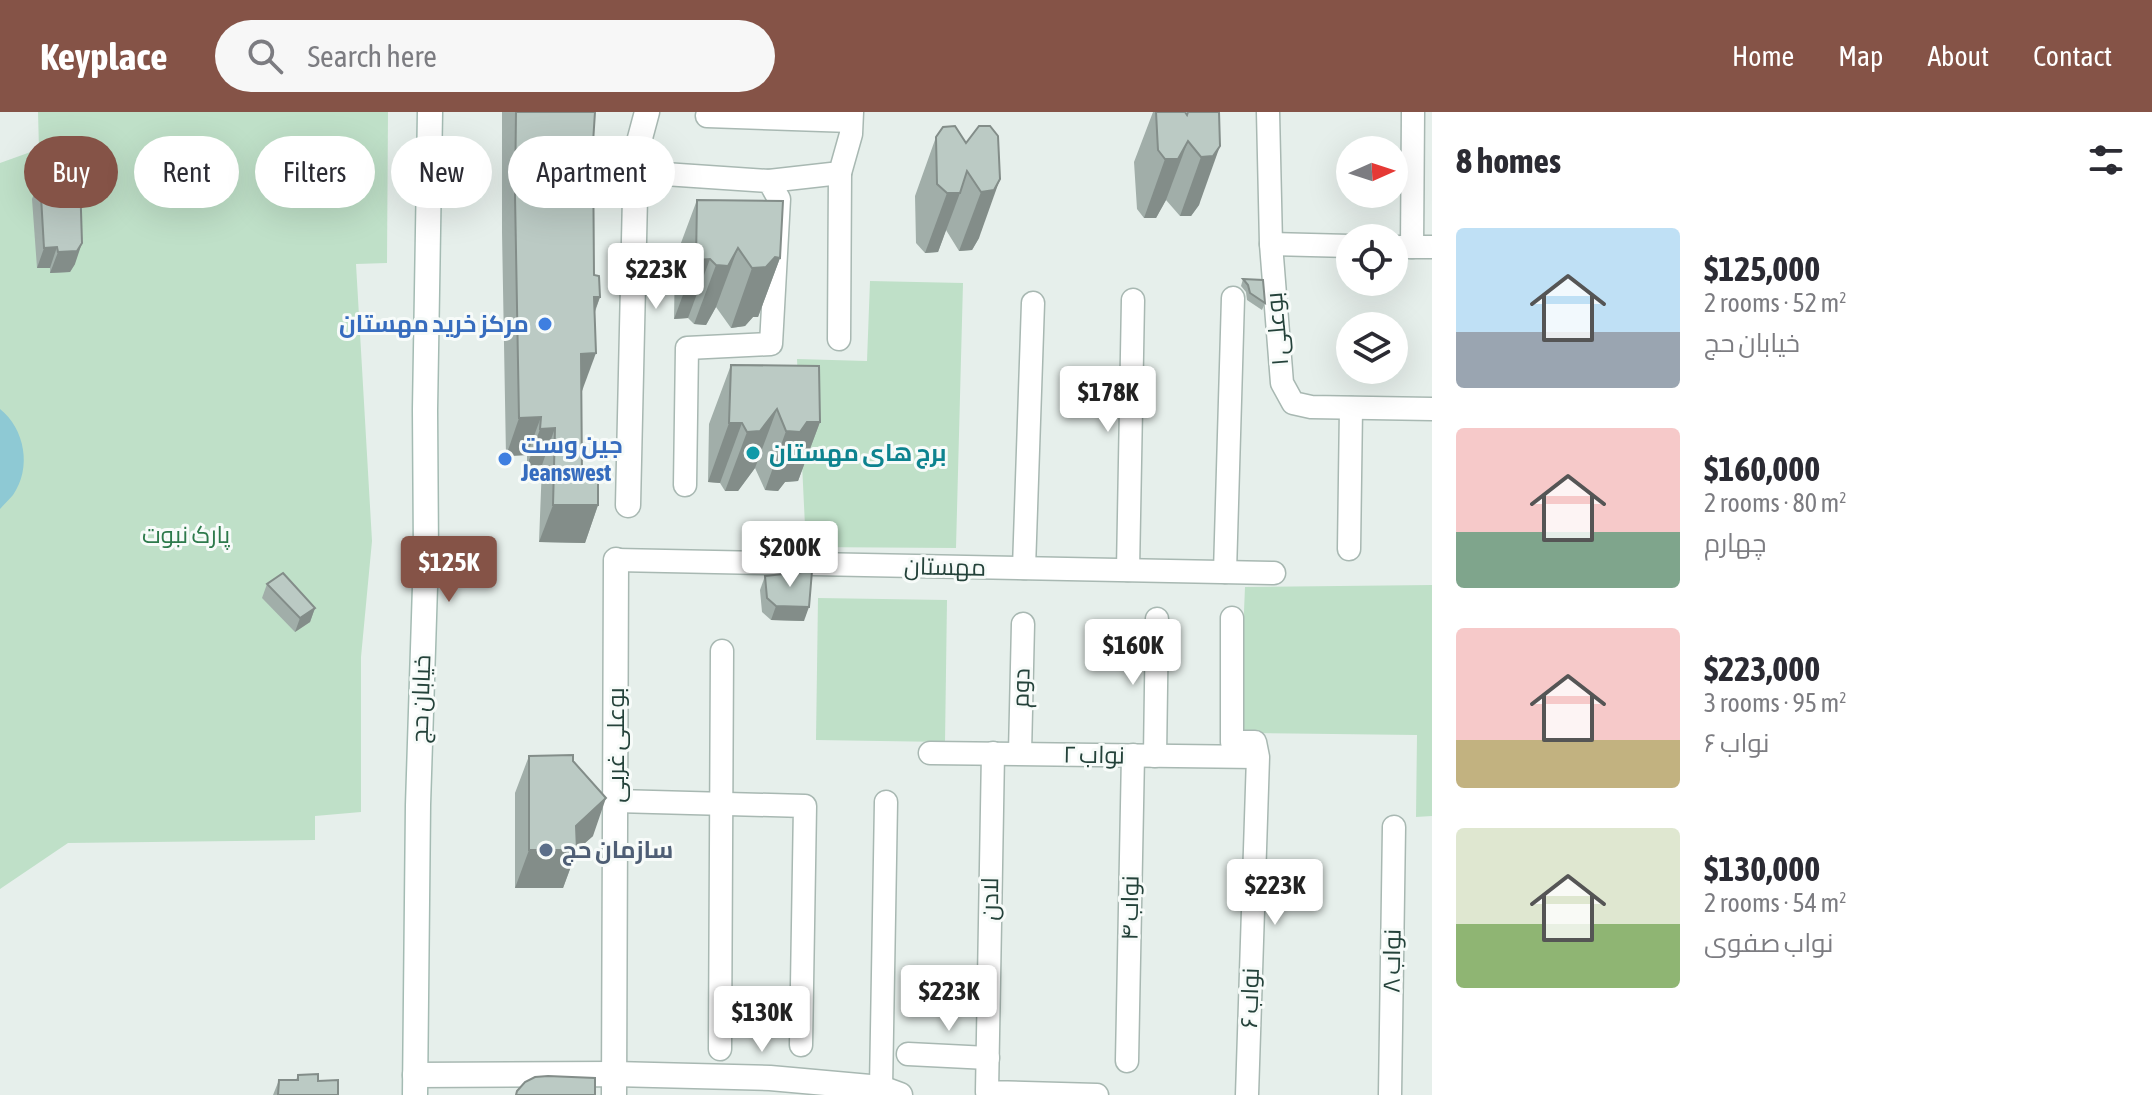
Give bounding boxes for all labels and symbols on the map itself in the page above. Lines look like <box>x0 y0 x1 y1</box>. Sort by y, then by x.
north arrow <box>1336 136 1408 208</box>
pin: $223K <box>600 243 712 311</box>
street label: بوعلی ۱ <box>1260 291 1294 367</box>
place label: مرکز خرید مهستان <box>339 310 529 338</box>
marker: مرکز خرید مهستان <box>536 315 554 333</box>
pin: $178K <box>1052 366 1164 434</box>
place label: جین وست Jeanswest <box>520 431 623 486</box>
place label: برج های مهستان <box>769 439 946 469</box>
marker: برج های مهستان <box>744 444 762 462</box>
marker: جین وست Jeanswest <box>496 450 514 468</box>
park label: پارک نبوت <box>142 521 231 551</box>
pin: $200K <box>734 521 846 589</box>
pin: $125K <box>393 536 505 604</box>
street label: مهستان <box>904 552 986 582</box>
pin: $160K <box>1077 619 1189 687</box>
street label: خیابان حج <box>405 654 439 744</box>
street label: دوم <box>1006 668 1038 708</box>
street label: بوعلی غربی <box>602 687 630 803</box>
street label: نواب ۲ <box>1063 740 1125 769</box>
place label: سازمان حج <box>562 836 673 866</box>
marker: سازمان حج <box>537 841 555 859</box>
pin: $223K <box>1219 859 1331 927</box>
street label: نواب ۴ <box>1115 875 1144 941</box>
street label: لادن <box>976 877 1004 921</box>
street label: نواب ۸ <box>1377 929 1406 993</box>
pin: $223K <box>893 965 1005 1033</box>
street label: نواب ۶ <box>1235 967 1264 1029</box>
pin: $130K <box>706 986 818 1054</box>

